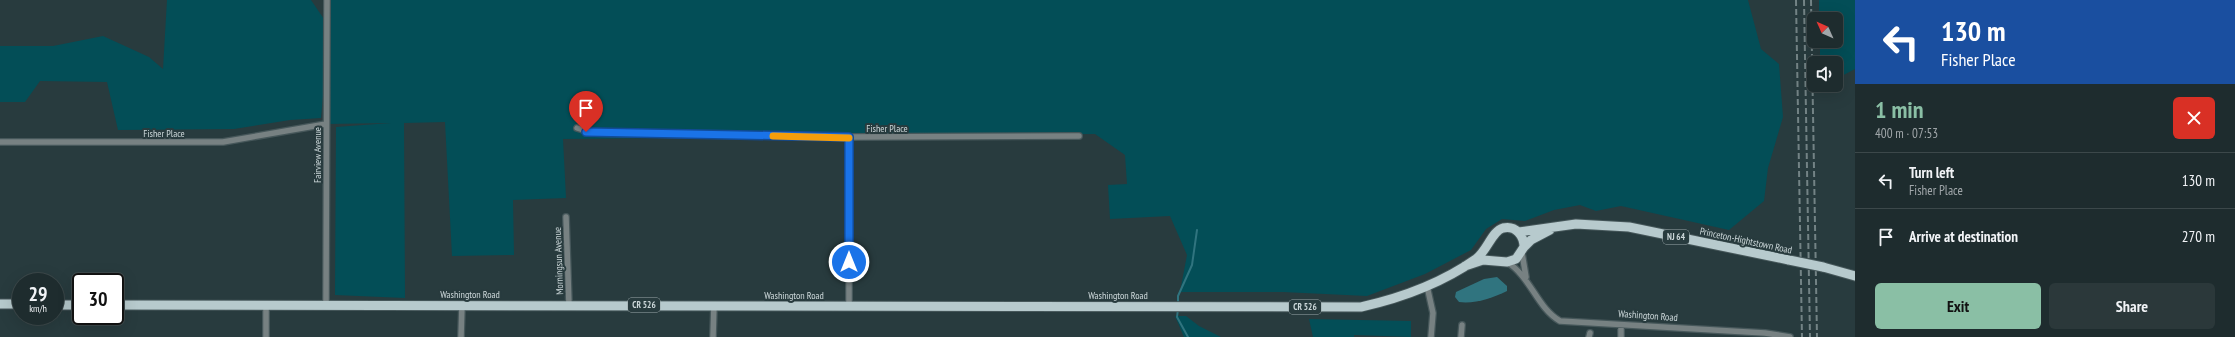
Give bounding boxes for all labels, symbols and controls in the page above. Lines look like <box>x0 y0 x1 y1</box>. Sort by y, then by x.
north arrow <box>1807 12 1843 48</box>
map controls <box>1807 12 1843 92</box>
text: 130 m <box>1941 12 2005 49</box>
icon: left <box>1875 16 1927 68</box>
text: Fisher Place <box>1941 48 2016 71</box>
button: sound <box>1807 56 1843 92</box>
pin <box>569 91 603 132</box>
text: 1 min <box>1875 94 1923 125</box>
icon: arrive <box>575 97 597 119</box>
button: close <box>2173 97 2215 139</box>
street label: Fisher Place <box>866 122 908 135</box>
text: 400 m · 07:53 <box>1875 125 1938 142</box>
street label: Fisher Place <box>143 127 185 140</box>
street label: Fairview Avenue <box>311 127 324 183</box>
text: Turn left <box>1909 163 1954 182</box>
icon: left <box>1875 170 1897 192</box>
text: 130 m <box>2182 171 2215 190</box>
text: Fisher Place <box>1909 182 1963 199</box>
street label: Princeton-Hightstown Road <box>1699 224 1793 257</box>
icon: arrive <box>1875 226 1897 248</box>
street label: Morningsun Avenue <box>551 227 566 295</box>
text: Arrive at destination <box>1909 227 2018 246</box>
text: 270 m <box>2182 227 2215 246</box>
road number: NJ 64 <box>1663 230 1689 244</box>
position arrow <box>828 241 870 283</box>
speed limit sign: 30 <box>72 273 124 325</box>
text: 29 <box>28 281 48 307</box>
button: Exit <box>1875 283 2041 329</box>
button: Share <box>2049 283 2215 329</box>
street label: Washington Road <box>440 288 500 301</box>
street label: Washington Road <box>764 289 824 302</box>
street label: Washington Road <box>1088 289 1148 302</box>
road number: CR 526 <box>628 298 660 312</box>
road number: CR 526 <box>1289 300 1321 314</box>
text: km/h <box>29 302 47 315</box>
street label: Washington Road <box>1618 307 1678 324</box>

